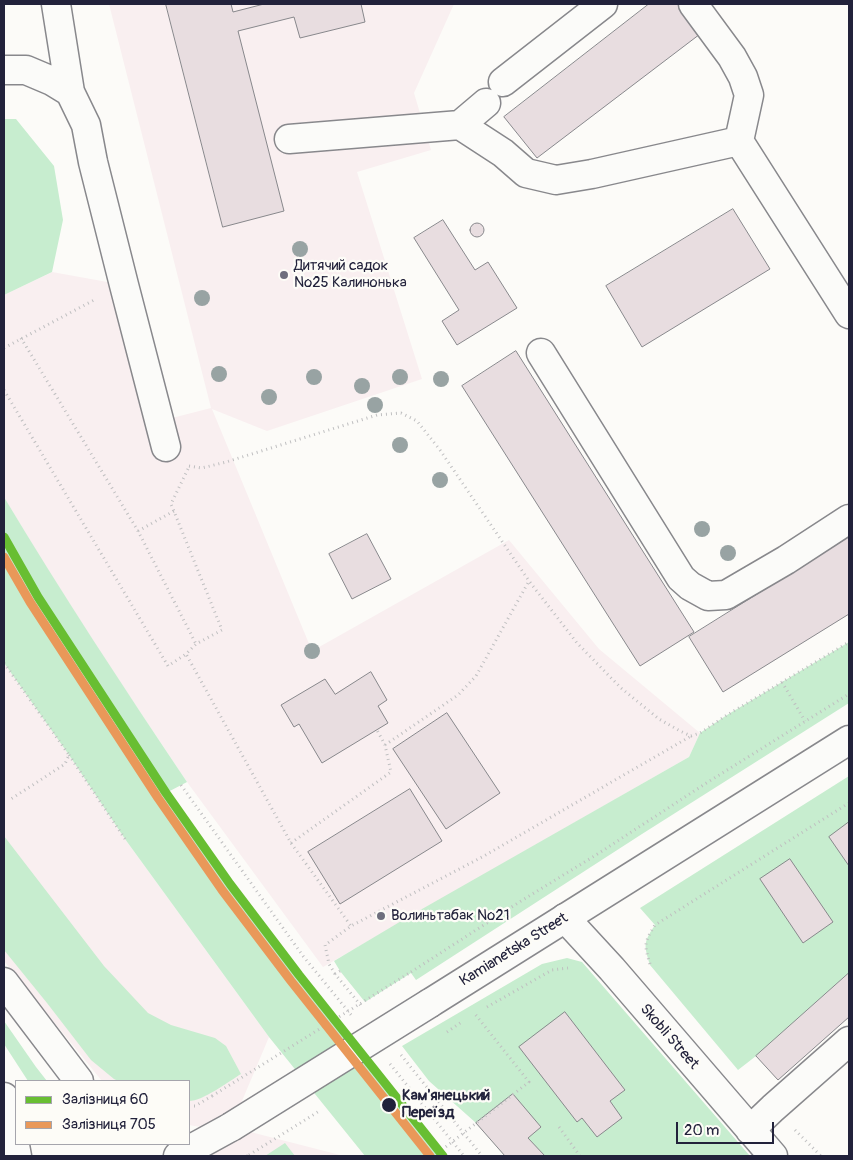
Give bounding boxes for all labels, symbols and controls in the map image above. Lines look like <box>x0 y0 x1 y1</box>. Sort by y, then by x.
place label: Дитячий садок №25 Калинонька <box>294 257 407 292</box>
marker: Дитячий садок №25 Калинонька <box>278 269 290 281</box>
place label: Волиньтабак №21 <box>391 907 510 925</box>
street label: Kamianetska Street <box>457 909 571 991</box>
marker: Волиньтабак №21 <box>375 910 387 922</box>
street label: Skobli Street <box>636 1001 702 1073</box>
legend <box>15 1080 190 1145</box>
place label: Кам'янецький Переїзд <box>402 1087 490 1122</box>
text: Залізниця 60 <box>62 1090 149 1109</box>
marker: Кам'янецький Переїзд <box>380 1096 398 1114</box>
scale bar <box>678 1112 776 1144</box>
text: Залізниця 705 <box>62 1115 156 1134</box>
text: 20 m <box>684 1121 719 1140</box>

